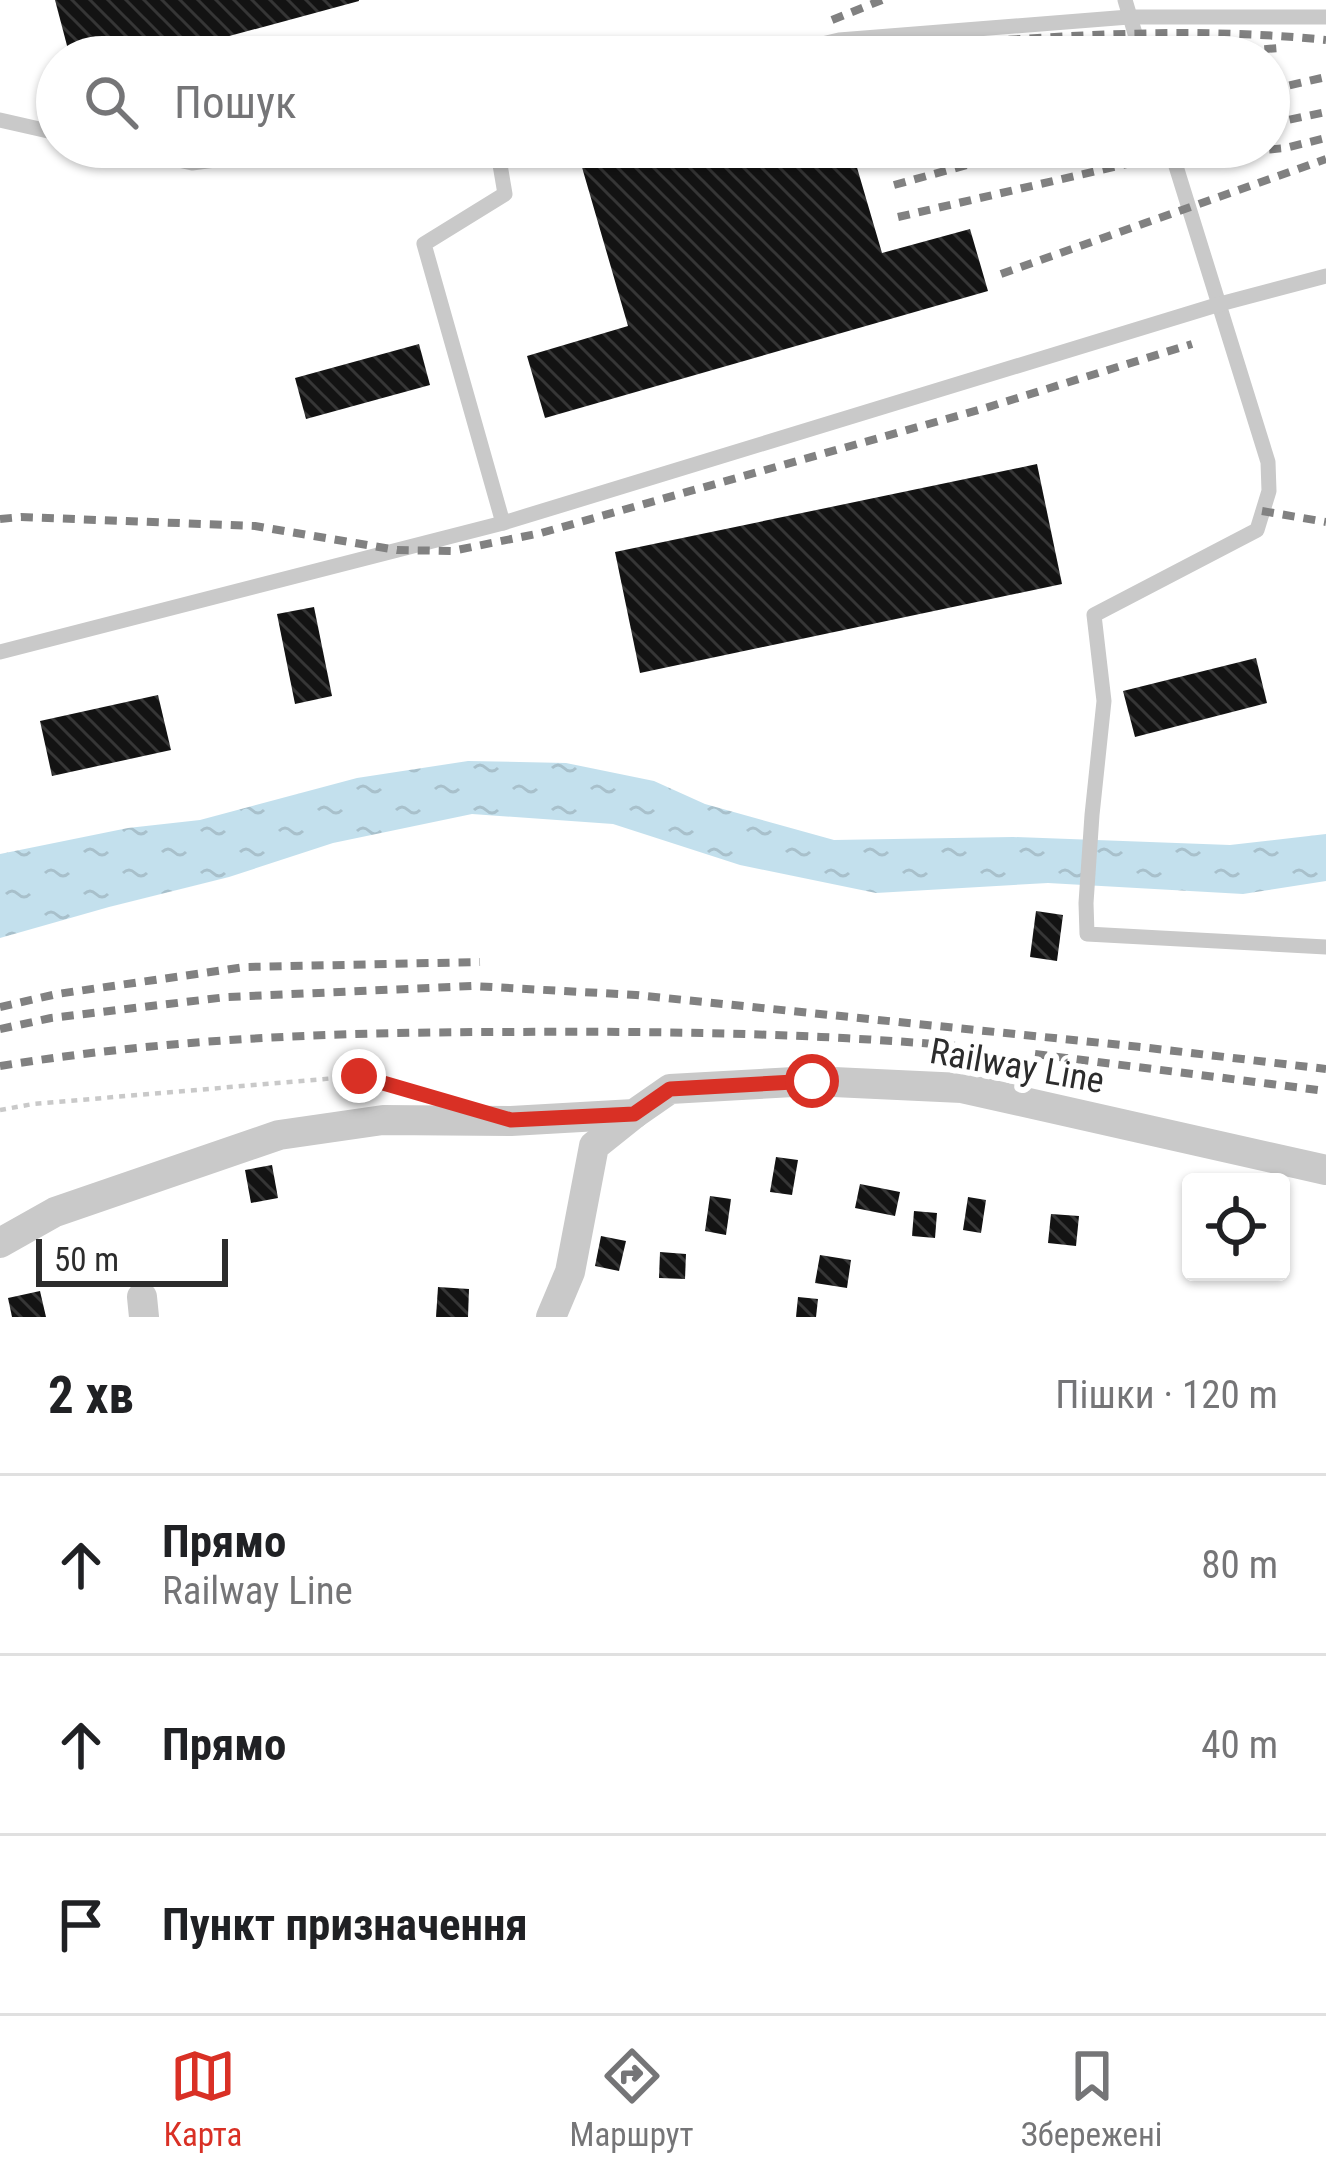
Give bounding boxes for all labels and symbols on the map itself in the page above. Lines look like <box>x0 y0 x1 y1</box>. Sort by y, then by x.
street label: Railway Line <box>927 1030 1107 1102</box>
route end <box>332 1049 386 1103</box>
route start <box>785 1054 839 1108</box>
scale bar <box>36 1233 228 1286</box>

